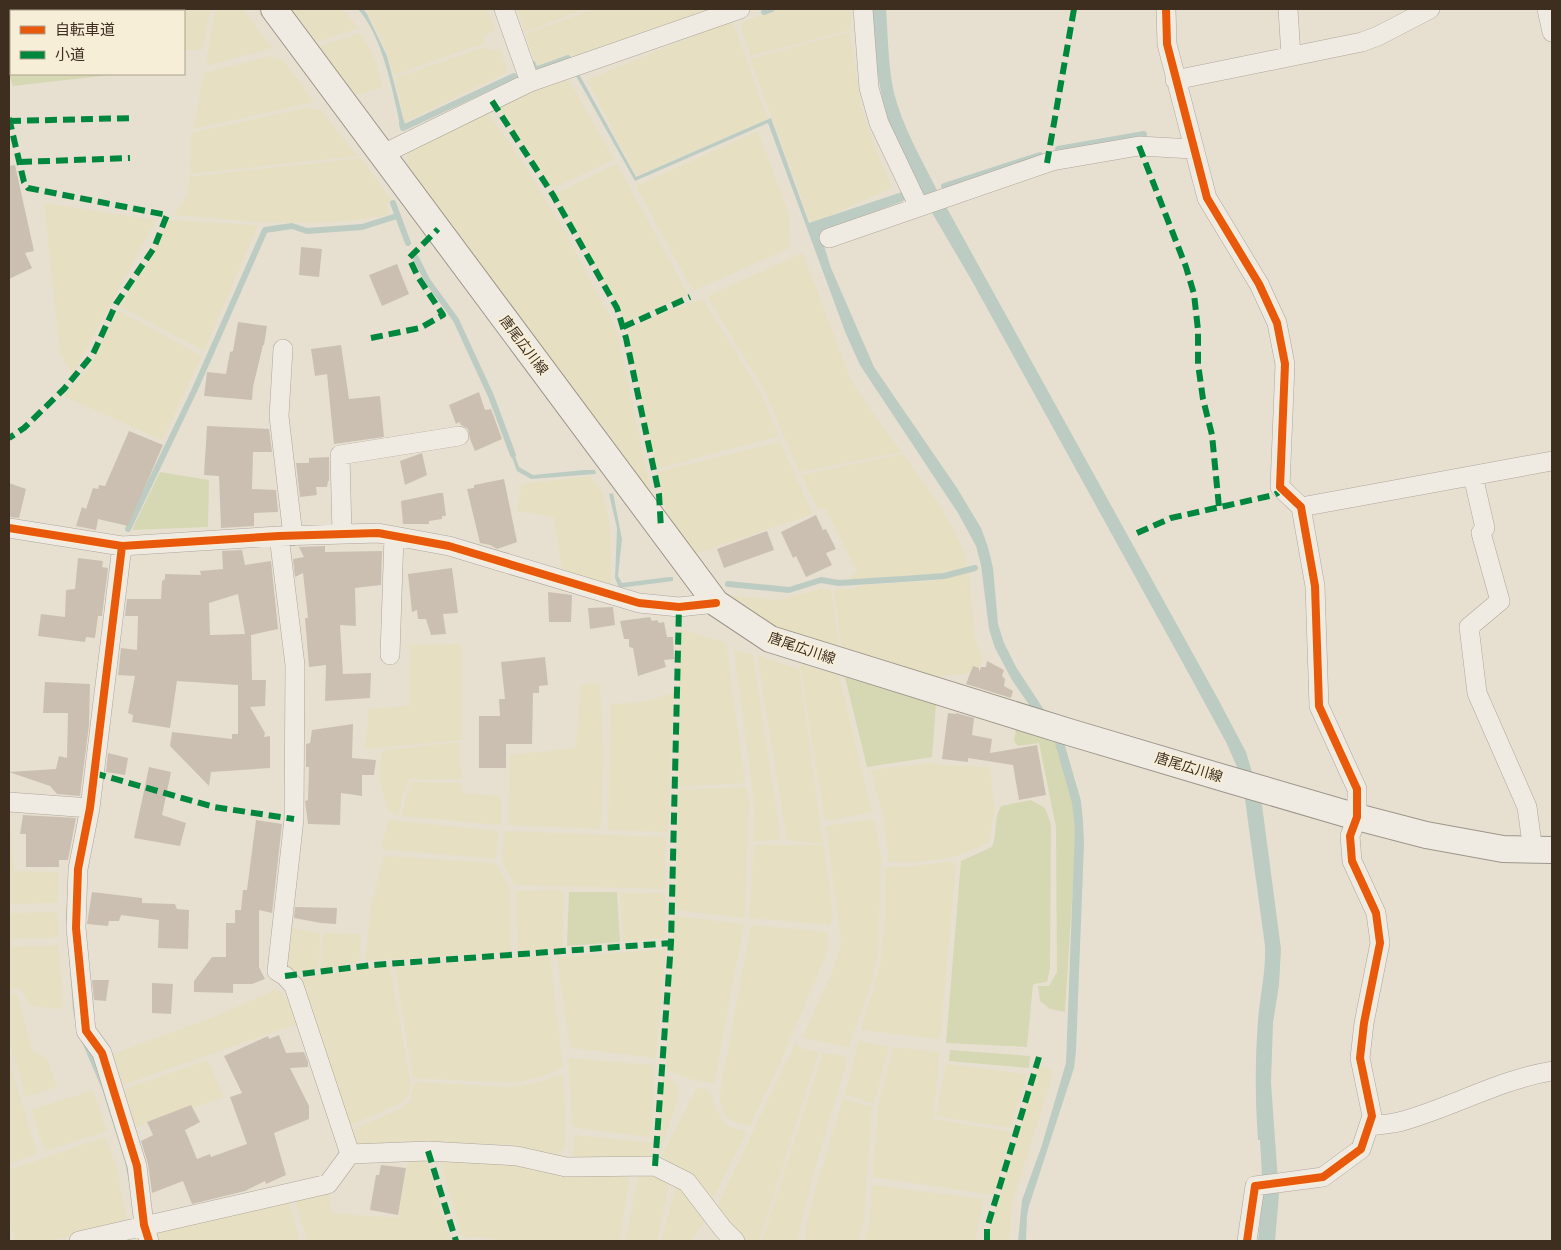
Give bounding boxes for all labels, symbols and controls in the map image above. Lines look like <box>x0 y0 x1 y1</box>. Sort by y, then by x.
legend <box>10 10 185 75</box>
text: 自転車道 <box>55 22 115 38</box>
text: 小道 <box>55 47 85 63</box>
street label: 唐尾広川線 <box>497 313 551 378</box>
street label: 唐尾広川線 <box>766 630 837 667</box>
street label: 唐尾広川線 <box>1153 750 1225 785</box>

